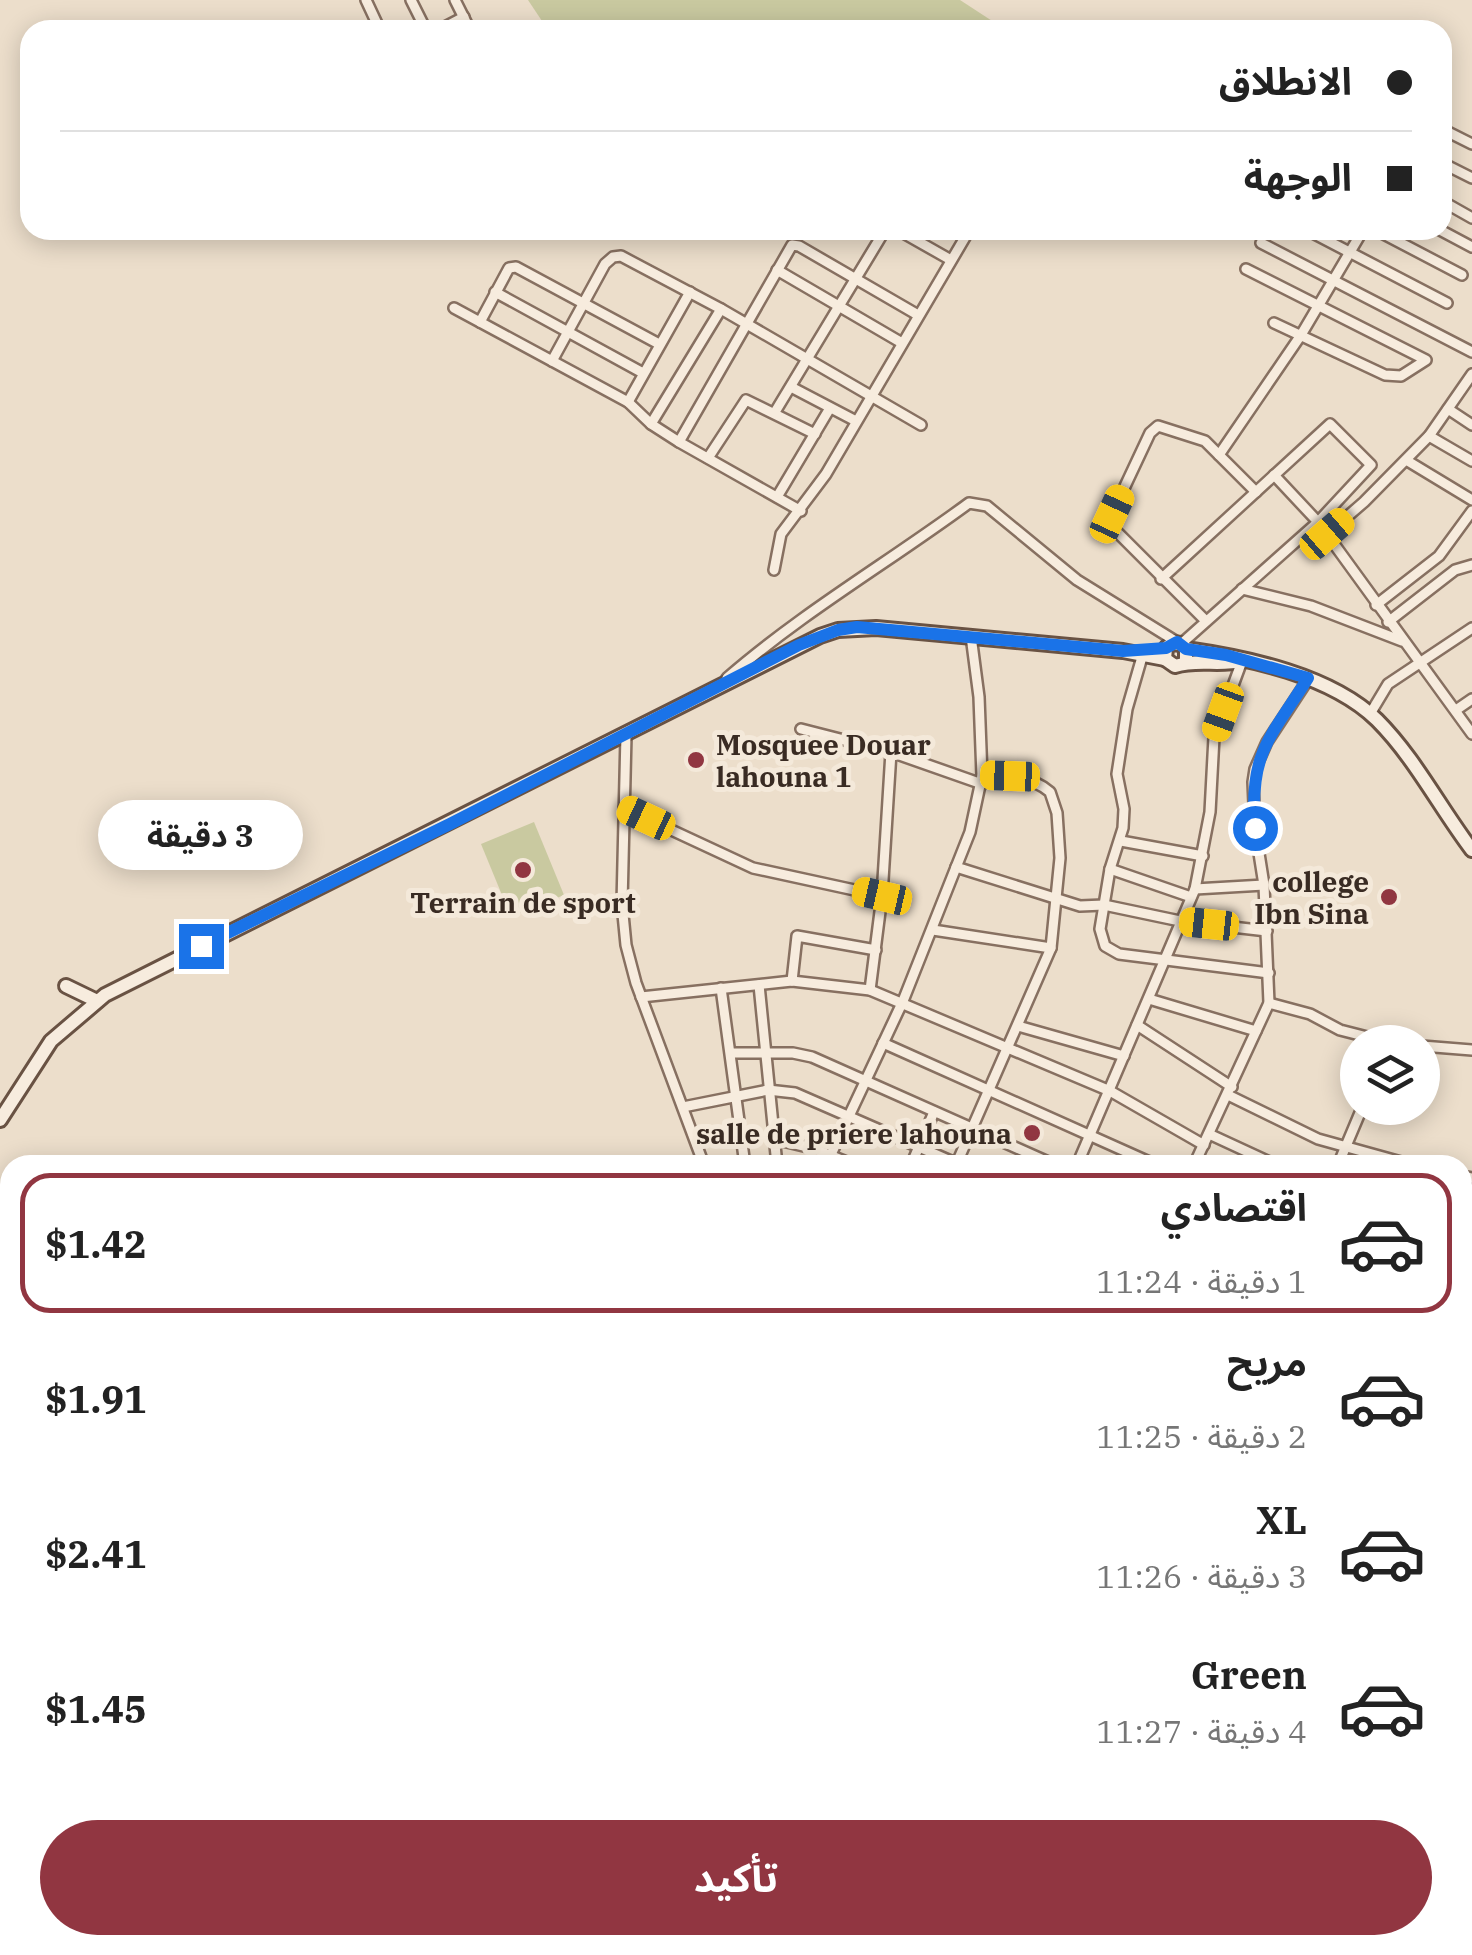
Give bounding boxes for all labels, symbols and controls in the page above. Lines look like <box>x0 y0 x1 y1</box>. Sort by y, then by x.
text: الانطلاق <box>1219 56 1352 105</box>
text: الوجهة <box>1244 152 1352 201</box>
car <box>1086 480 1138 548</box>
car <box>1295 503 1359 565</box>
car <box>1199 679 1247 745</box>
place label: Mosquee Douar lahouna 1 <box>716 726 931 795</box>
marker: Mosquee Douar lahouna 1 <box>685 749 707 771</box>
car <box>979 760 1041 792</box>
car <box>612 792 680 844</box>
callout: 3 دقيقة <box>99 801 304 871</box>
route start <box>1233 806 1278 851</box>
text: 3 دقيقة <box>147 814 254 856</box>
marker: Terrain de sport <box>512 859 534 881</box>
place label: college Ibn Sina <box>1254 863 1369 932</box>
car <box>849 875 915 917</box>
place label: Terrain de sport <box>410 884 636 921</box>
marker: college Ibn Sina <box>1378 886 1400 908</box>
car <box>1178 906 1240 942</box>
route end <box>179 924 224 969</box>
map controls <box>1340 1025 1440 1125</box>
button: layers <box>1340 1025 1440 1125</box>
place label: salle de priere lahouna <box>696 1115 1012 1152</box>
marker: salle de priere lahouna <box>1021 1122 1043 1144</box>
text: اقتصادي <box>1161 1182 1307 1231</box>
icon: car <box>1337 1198 1427 1288</box>
text: $1.42 <box>45 1219 147 1268</box>
text: 1 دقيقة · 11:24 <box>1096 1260 1307 1302</box>
text: مريح <box>1227 1337 1307 1386</box>
icon: car <box>1337 1353 1427 1443</box>
text: $1.91 <box>45 1374 147 1423</box>
text: 2 دقيقة · 11:25 <box>1096 1415 1307 1457</box>
text: XL <box>1256 1495 1307 1544</box>
icon: car <box>1337 1508 1427 1598</box>
text: $2.41 <box>45 1529 147 1578</box>
text: 3 دقيقة · 11:26 <box>1096 1555 1307 1597</box>
text: Green <box>1191 1650 1307 1699</box>
icon: car <box>1337 1663 1427 1753</box>
text: $1.45 <box>45 1684 147 1733</box>
text: 4 دقيقة · 11:27 <box>1096 1710 1307 1752</box>
button: تأكيد <box>40 1820 1432 1935</box>

